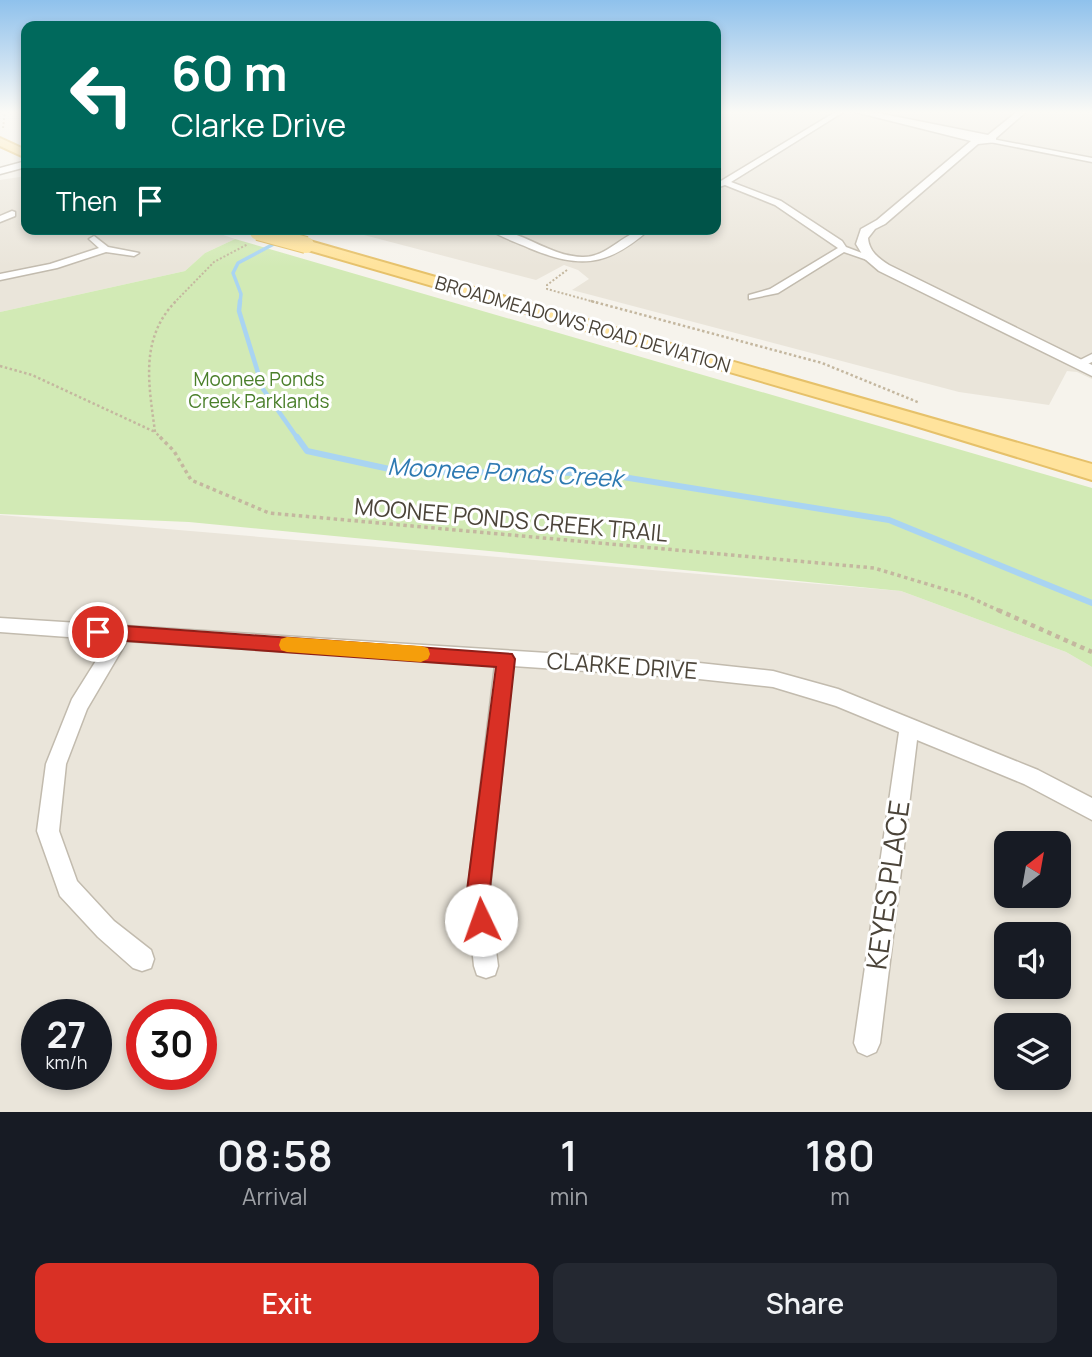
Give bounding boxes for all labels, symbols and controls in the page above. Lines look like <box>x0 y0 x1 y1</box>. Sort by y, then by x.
text: 60 m <box>171 39 288 106</box>
icon: left <box>56 49 147 140</box>
text: Clarke Drive <box>171 103 346 147</box>
icon: arrive <box>131 182 169 220</box>
text: Then <box>56 183 117 219</box>
street label: BROADMEADOWS ROAD DEVIATION <box>432 269 734 379</box>
park label: Moonee Ponds Creek Parklands <box>189 366 330 414</box>
water label: Moonee Ponds Creek <box>387 449 627 494</box>
street label: MOONEE PONDS CREEK TRAIL <box>353 489 669 549</box>
pin <box>68 602 128 662</box>
icon: arrive <box>79 613 117 651</box>
street label: CLARKE DRIVE <box>546 644 698 686</box>
street label: KEYES PLACE <box>856 798 918 972</box>
north arrow <box>994 831 1071 908</box>
map controls <box>994 831 1071 1090</box>
position arrow <box>444 883 518 957</box>
button: sound <box>994 922 1071 999</box>
speed limit sign: 30 <box>126 999 217 1090</box>
text: 27 <box>47 1011 86 1059</box>
button: layers <box>994 1013 1071 1090</box>
text: km/h <box>46 1050 87 1074</box>
text: 08:58 <box>217 1126 333 1184</box>
text: 1 <box>560 1126 578 1184</box>
text: 180 <box>805 1126 875 1184</box>
text: Arrival <box>242 1180 308 1212</box>
text: min <box>550 1180 588 1212</box>
text: m <box>830 1180 850 1212</box>
button: Exit <box>35 1263 539 1343</box>
button: Share <box>553 1263 1057 1343</box>

